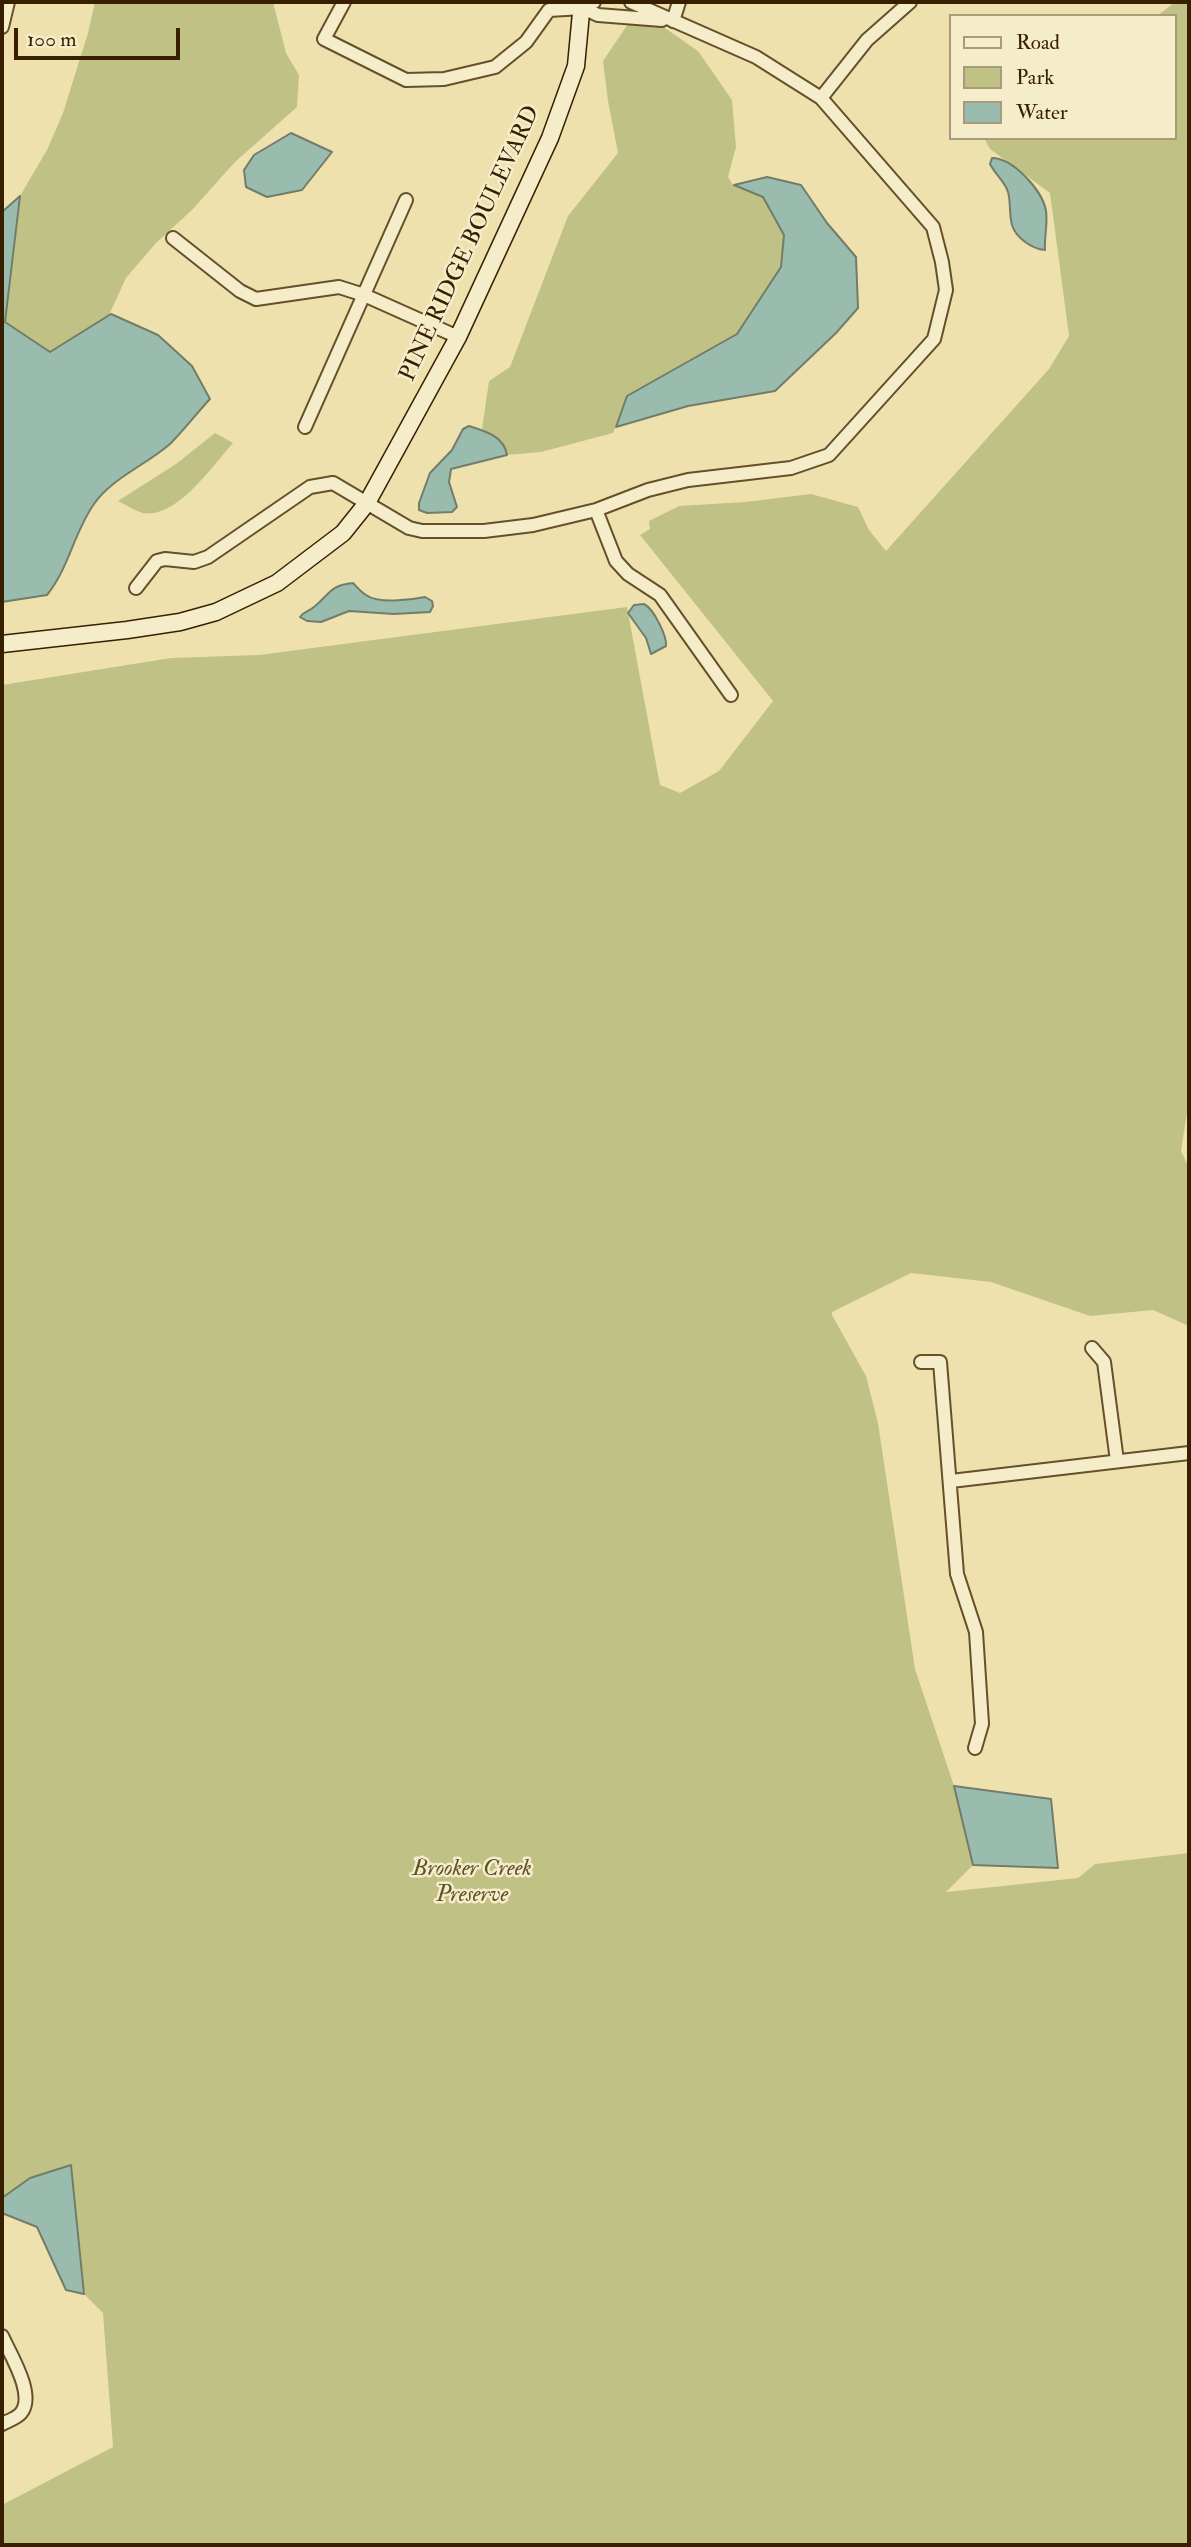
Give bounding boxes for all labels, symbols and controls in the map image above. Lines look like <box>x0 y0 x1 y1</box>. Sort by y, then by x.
scale bar <box>18 14 184 58</box>
legend <box>950 14 1177 140</box>
text: 100 m <box>27 26 77 53</box>
text: Road <box>1016 29 1060 56</box>
text: Park <box>1016 64 1054 91</box>
text: Water <box>1016 99 1068 126</box>
street label: PINE RIDGE BOULEVARD <box>395 102 547 386</box>
park label: Brooker Creek Preserve <box>412 1856 532 1910</box>

